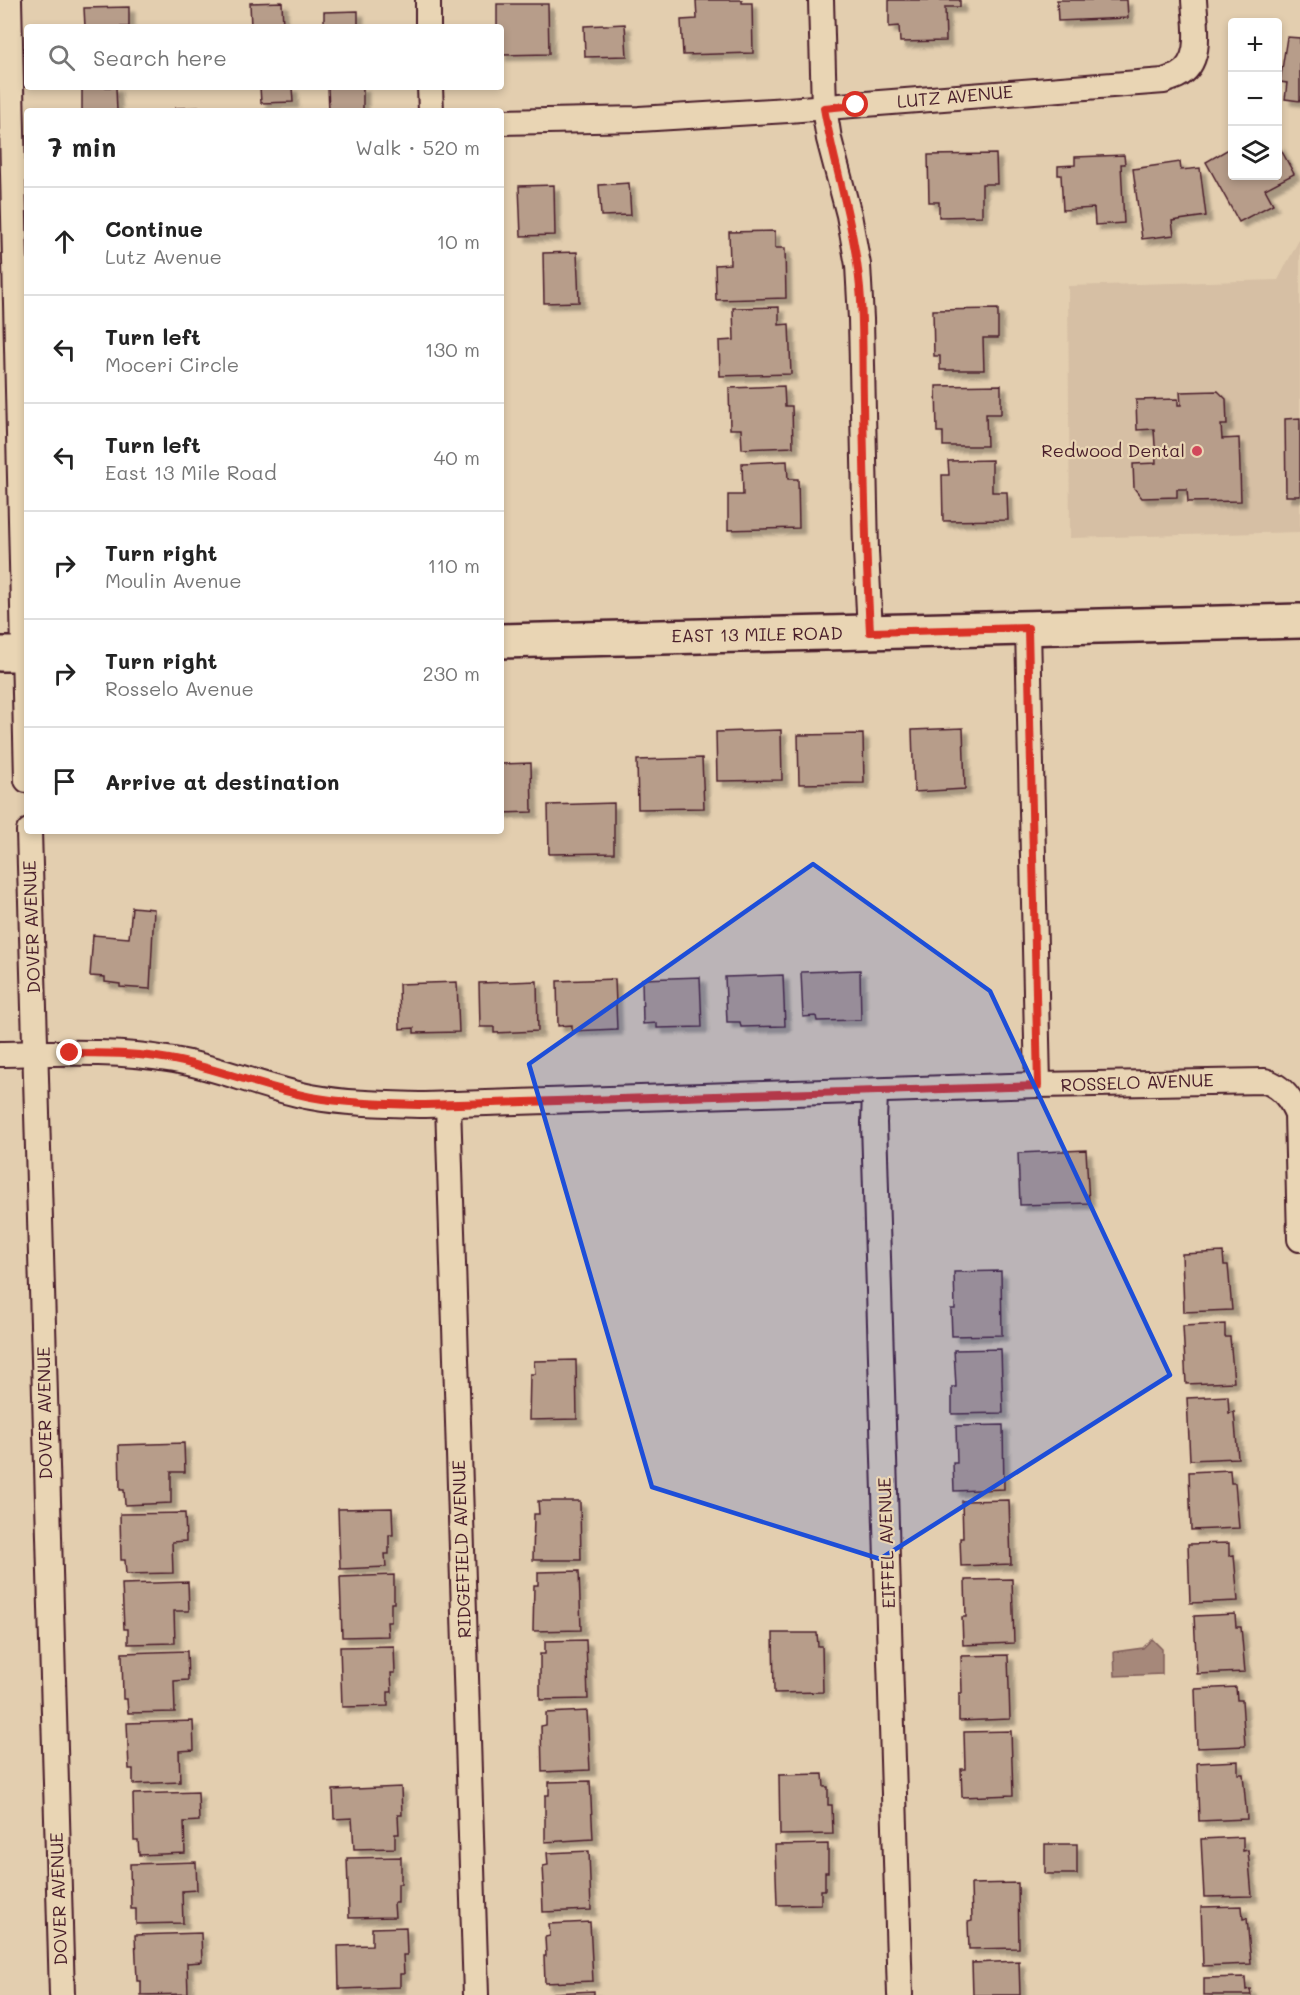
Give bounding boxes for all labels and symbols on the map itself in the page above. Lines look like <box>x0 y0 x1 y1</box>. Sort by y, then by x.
street label: LUTZ AVENUE <box>896 79 1014 113</box>
route start <box>842 91 868 117</box>
place label: Redwood Dental <box>1041 438 1185 462</box>
marker: Redwood Dental <box>1190 444 1204 458</box>
street label: EAST 13 MILE ROAD <box>671 621 843 647</box>
street label: DOVER AVENUE <box>17 860 45 994</box>
route end <box>56 1039 82 1065</box>
street label: ROSSELO AVENUE <box>1060 1067 1214 1097</box>
street label: DOVER AVENUE <box>31 1346 57 1480</box>
street label: RIDGEFIELD AVENUE <box>446 1459 476 1639</box>
street label: EIFFEL AVENUE <box>872 1477 900 1609</box>
street label: DOVER AVENUE <box>44 1832 72 1966</box>

